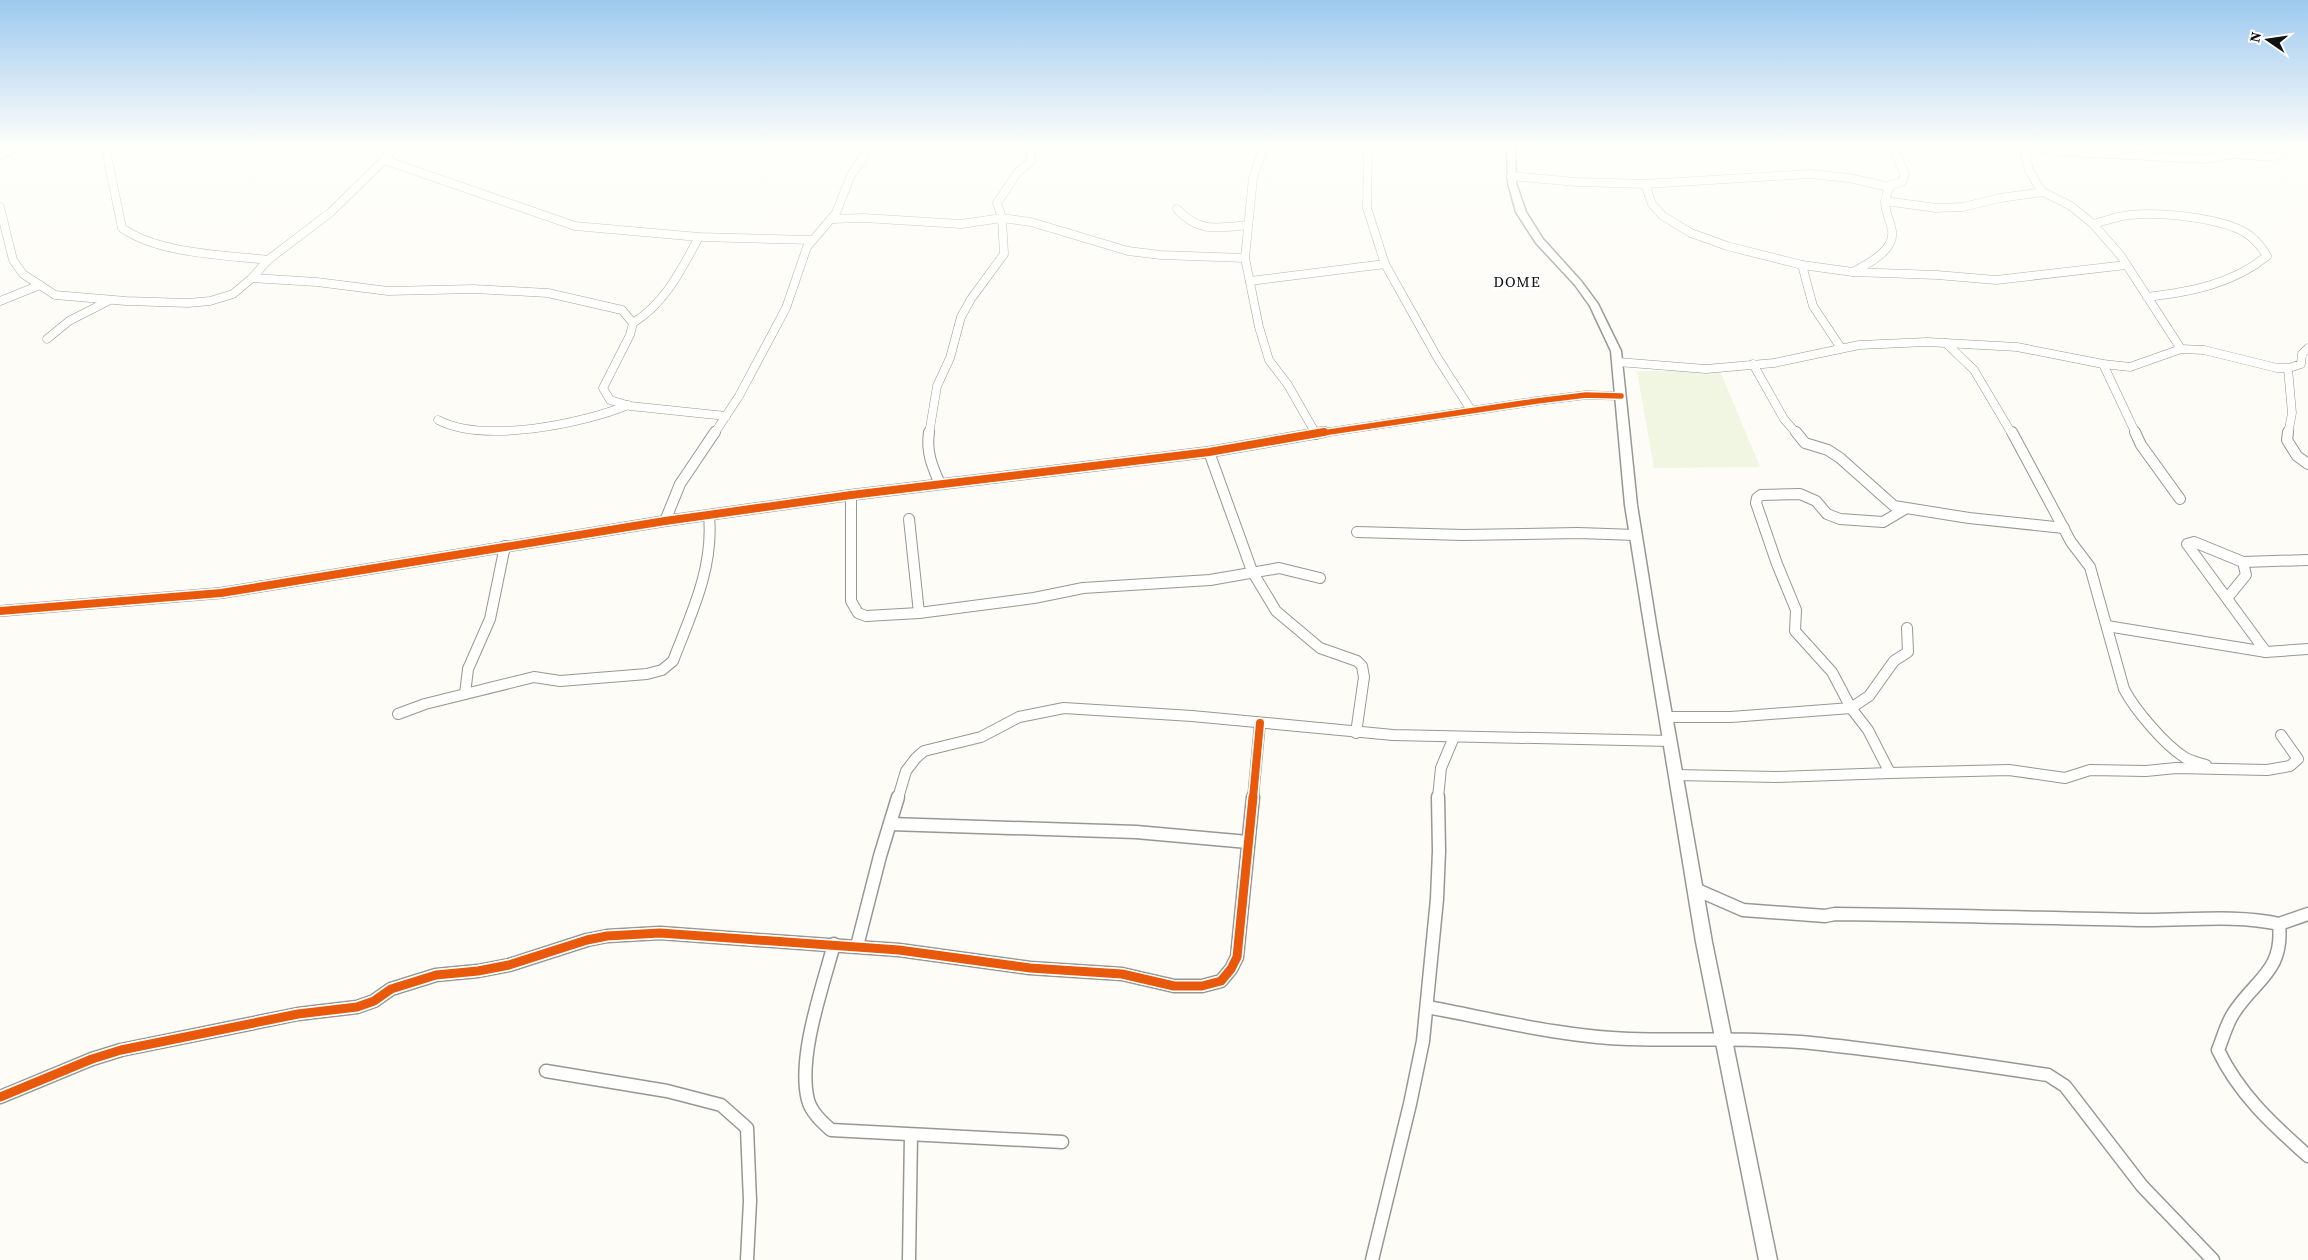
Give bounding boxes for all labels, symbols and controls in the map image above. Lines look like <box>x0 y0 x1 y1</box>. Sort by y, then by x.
north arrow <box>2243 15 2293 65</box>
text: N <box>2244 30 2266 44</box>
district label: DOME <box>1493 271 1541 292</box>

